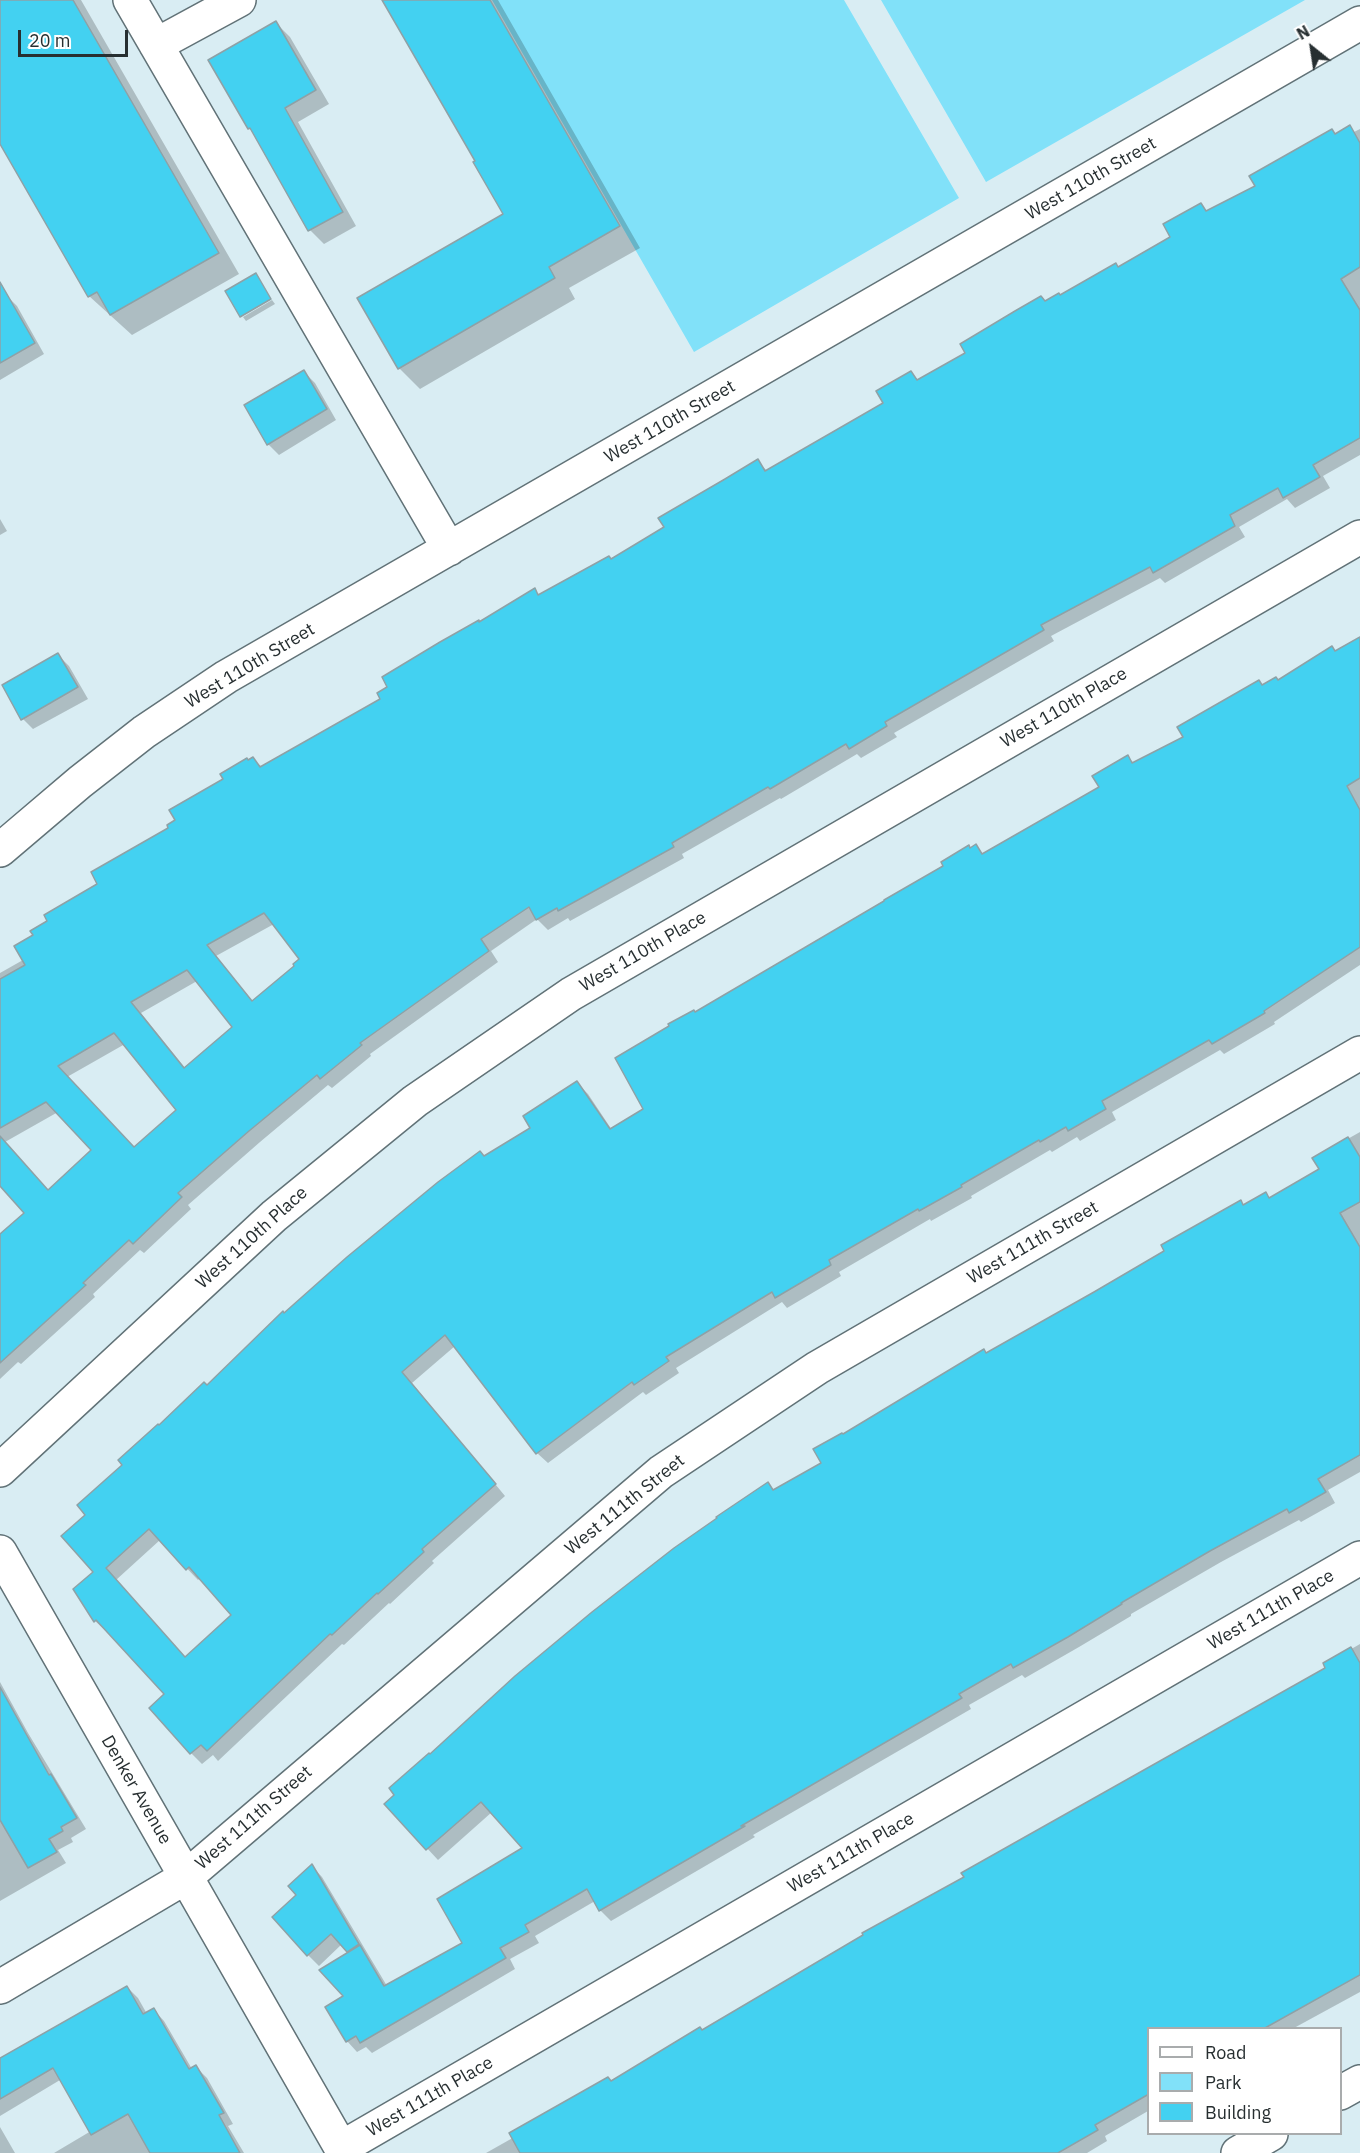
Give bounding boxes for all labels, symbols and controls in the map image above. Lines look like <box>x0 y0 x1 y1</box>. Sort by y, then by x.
scale bar <box>21 18 130 56</box>
north arrow <box>1282 18 1342 78</box>
text: N <box>1293 21 1313 44</box>
text: 20 m <box>29 29 71 52</box>
street label: West 110th Street <box>1022 133 1160 225</box>
street label: West 110th Street <box>601 376 739 468</box>
street label: West 110th Street <box>181 619 319 713</box>
street label: West 110th Place <box>997 663 1131 753</box>
street label: West 110th Place <box>576 907 710 997</box>
street label: West 110th Place <box>192 1182 312 1294</box>
street label: West 111th Street <box>964 1197 1102 1289</box>
street label: West 111th Street <box>561 1450 689 1560</box>
street label: West 111th Place <box>1204 1565 1338 1655</box>
street label: Denker Avenue <box>96 1732 176 1848</box>
street label: West 111th Street <box>191 1761 317 1875</box>
street label: West 111th Place <box>784 1808 918 1898</box>
legend <box>1147 2027 1342 2135</box>
text: Road <box>1205 2041 1246 2064</box>
street label: West 111th Place <box>363 2052 497 2142</box>
text: Park <box>1205 2071 1241 2094</box>
text: Building <box>1205 2101 1271 2124</box>

